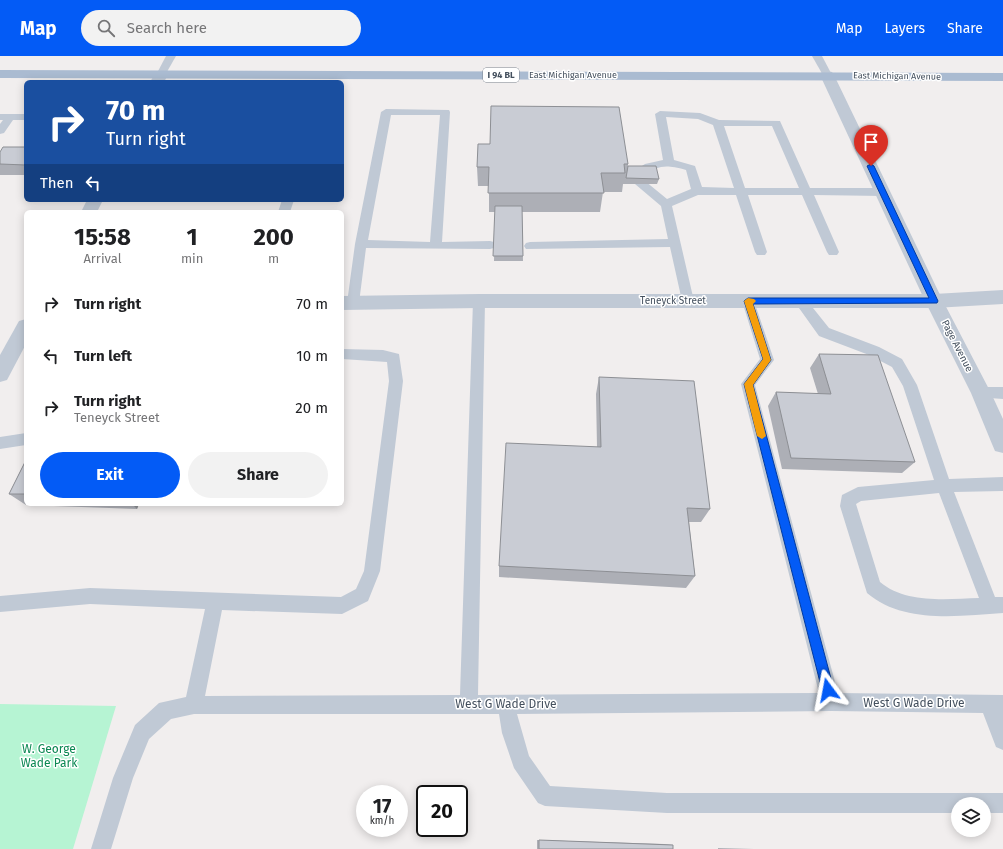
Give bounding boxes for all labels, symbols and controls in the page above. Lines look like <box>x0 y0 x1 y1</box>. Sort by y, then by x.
search box <box>81 10 361 46</box>
text: Map <box>20 17 57 40</box>
icon: search <box>95 17 117 39</box>
text: Search here <box>127 19 207 37</box>
text: Map <box>836 20 862 37</box>
text: Layers <box>884 20 925 37</box>
text: Share <box>947 20 983 37</box>
road number: I 94 BL <box>483 68 519 82</box>
street label: East Michigan Avenue <box>529 70 617 80</box>
street label: East Michigan Avenue <box>853 70 941 82</box>
text: 70 m <box>106 94 165 127</box>
icon: right <box>40 96 92 148</box>
pin <box>854 125 888 166</box>
text: Turn right <box>106 128 186 150</box>
icon: arrive <box>860 131 882 153</box>
icon: left <box>82 172 104 194</box>
text: Then <box>40 174 74 192</box>
text: 15:58 <box>74 223 131 251</box>
text: 1 <box>187 223 198 251</box>
text: 200 <box>253 223 294 251</box>
text: Arrival <box>83 251 121 266</box>
text: min <box>181 251 203 266</box>
text: m <box>268 251 279 266</box>
icon: right <box>40 293 62 315</box>
text: Turn right <box>74 295 141 313</box>
text: 70 m <box>296 295 328 313</box>
street label: Teneyck Street <box>640 295 706 307</box>
street label: Page Avenue <box>939 318 975 374</box>
icon: left <box>40 345 62 367</box>
text: Turn left <box>74 347 132 365</box>
text: 10 m <box>296 347 328 365</box>
text: Turn right <box>74 392 141 410</box>
icon: right <box>40 397 62 419</box>
text: 20 m <box>295 399 328 417</box>
text: Teneyck Street <box>74 410 160 425</box>
button: Exit <box>40 452 180 498</box>
button: Share <box>188 452 328 498</box>
position arrow <box>807 669 849 711</box>
street label: West G Wade Drive <box>863 696 965 710</box>
street label: West G Wade Drive <box>455 697 557 711</box>
park label: W. George Wade Park <box>21 742 78 770</box>
speed limit sign: 20 <box>416 785 468 837</box>
text: 17 <box>373 794 391 818</box>
map controls <box>951 797 991 837</box>
button: layers <box>951 797 991 837</box>
text: km/h <box>370 815 394 827</box>

